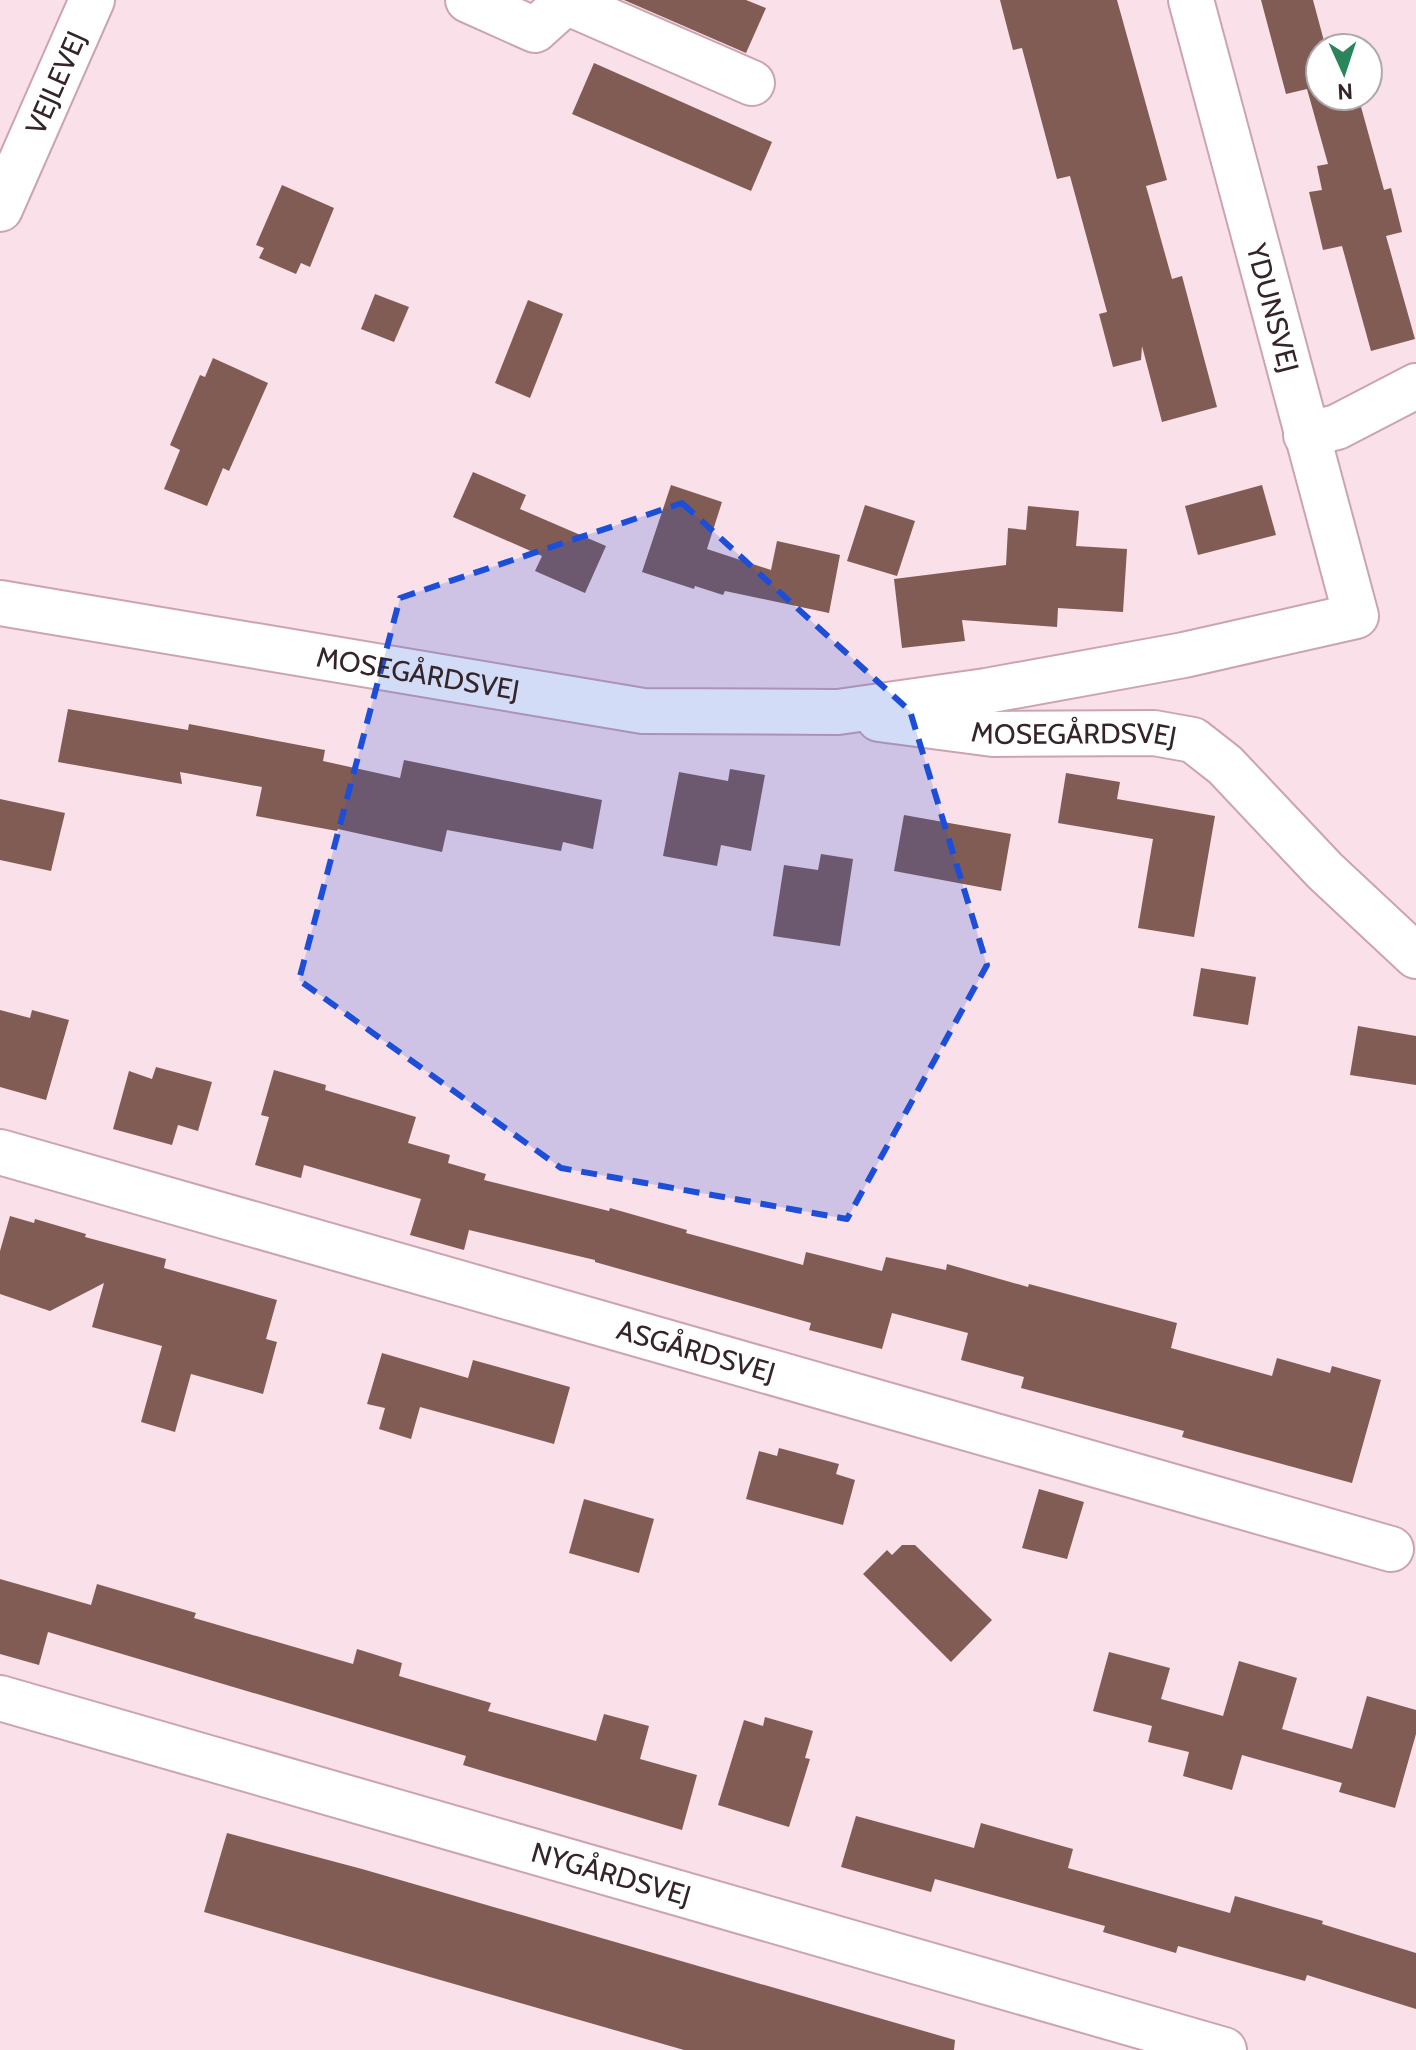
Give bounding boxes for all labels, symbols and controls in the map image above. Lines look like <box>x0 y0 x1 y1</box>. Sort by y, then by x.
street label: VEJLEVEJ <box>18 26 93 139</box>
north arrow <box>1304 32 1384 112</box>
text: N <box>1337 78 1353 105</box>
street label: YDUNSVEJ <box>1239 239 1307 376</box>
street label: MOSEGÅRDSVEJ <box>314 639 522 707</box>
street label: MOSEGÅRDSVEJ <box>969 714 1179 754</box>
street label: ASGÅRDSVEJ <box>613 1312 779 1389</box>
street label: NYGÅRDSVEJ <box>528 1835 695 1913</box>

